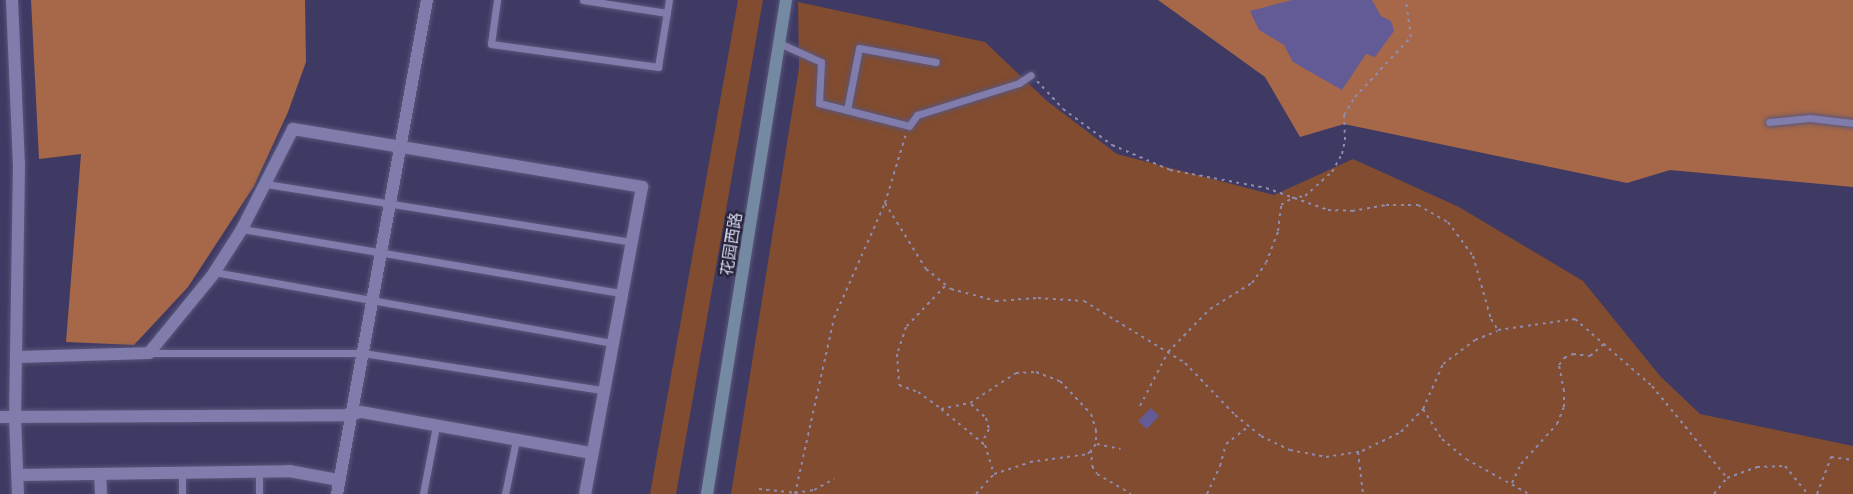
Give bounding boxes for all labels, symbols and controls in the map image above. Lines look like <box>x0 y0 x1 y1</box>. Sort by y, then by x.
street label: 花园西路 <box>717 211 745 277</box>

